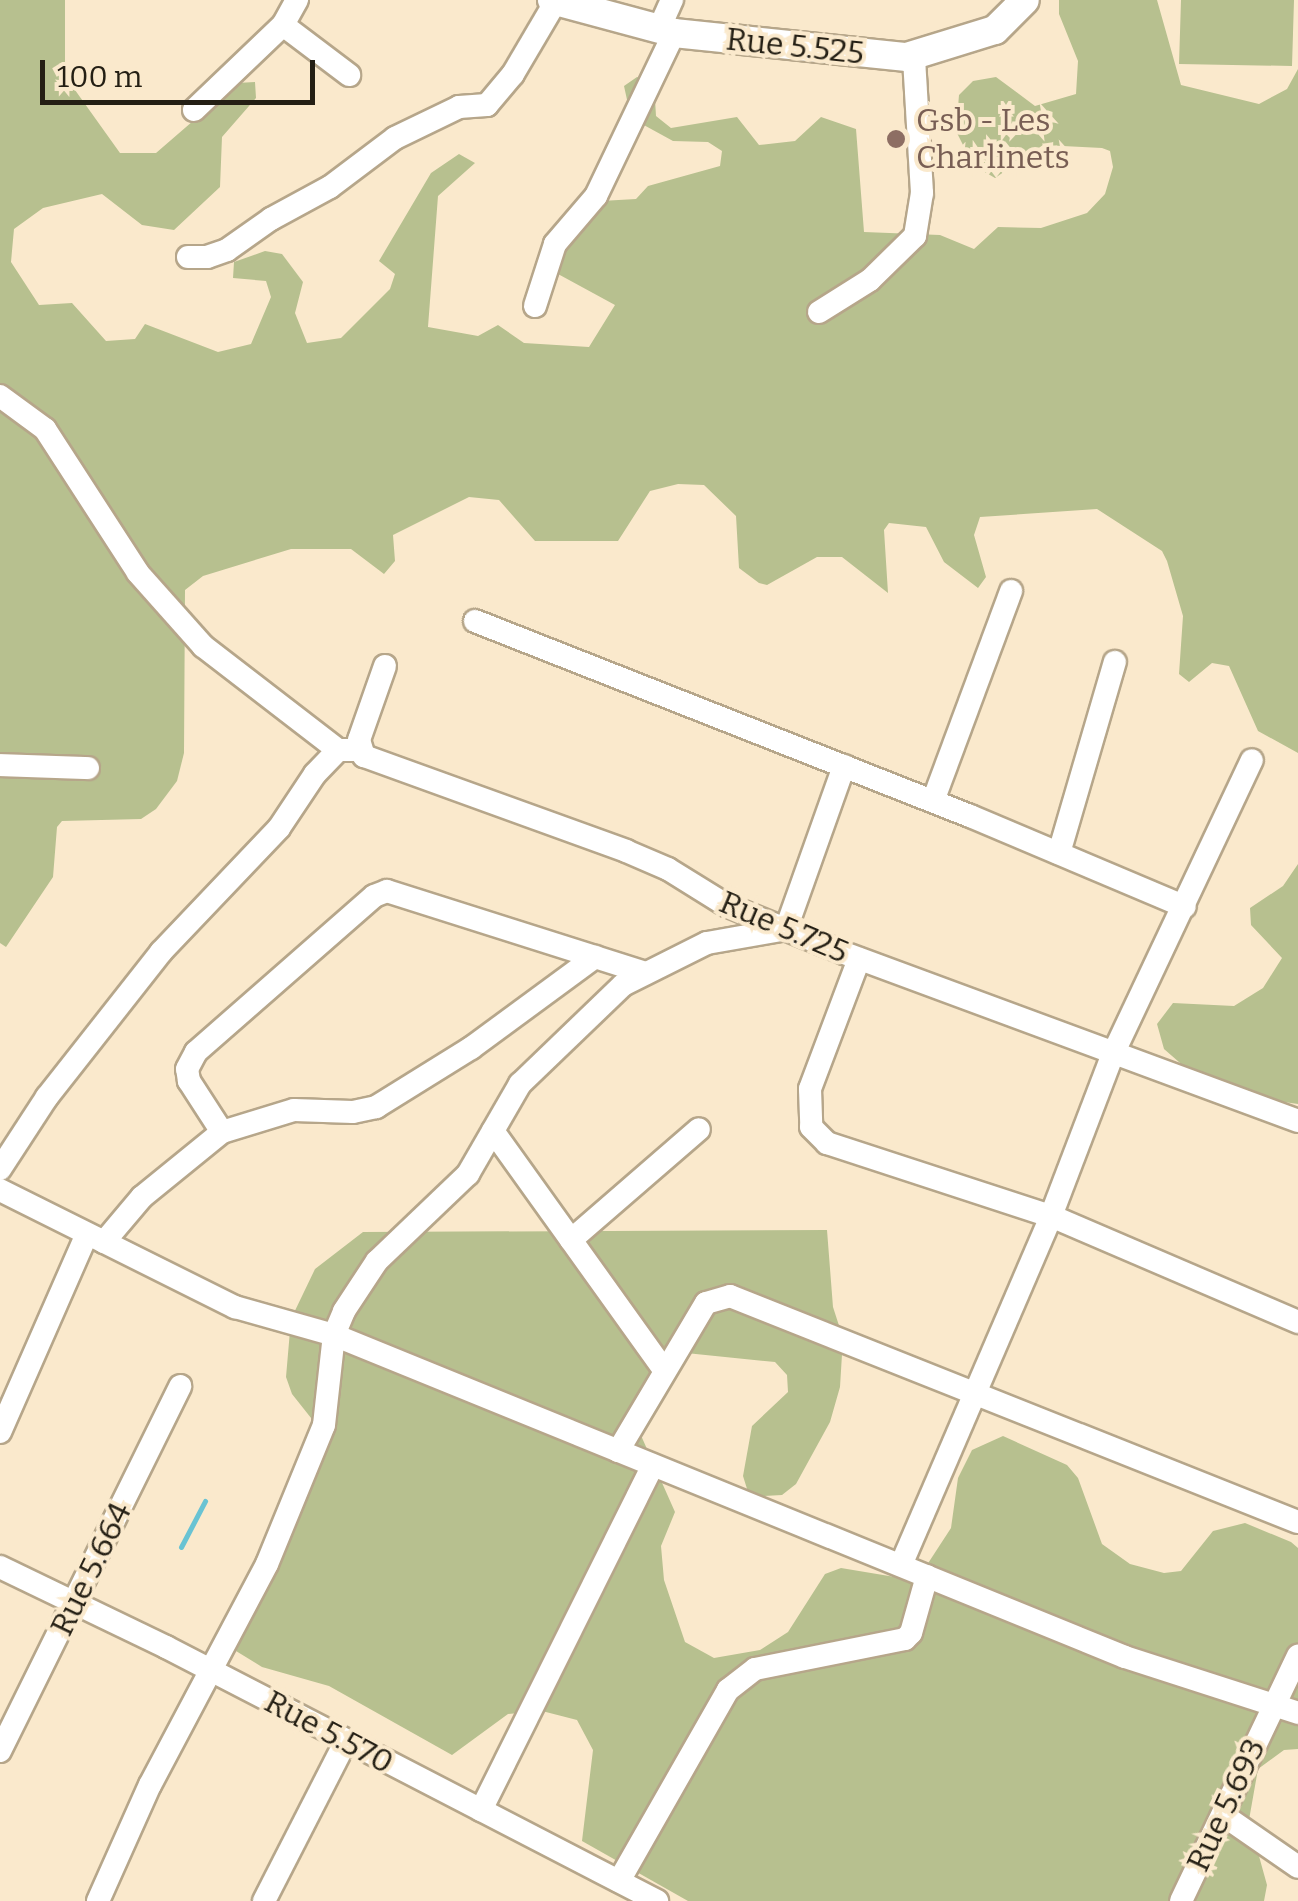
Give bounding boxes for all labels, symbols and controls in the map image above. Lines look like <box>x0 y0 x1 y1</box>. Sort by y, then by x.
street label: Rue 5.525 <box>724 20 866 72</box>
scale bar <box>45 40 320 102</box>
text: 100 m <box>57 59 142 95</box>
place label: Gsb - Les Charlinets <box>916 102 1070 177</box>
marker: Gsb - Les Charlinets <box>885 128 907 150</box>
street label: Rue 5.725 <box>714 883 854 971</box>
street label: Rue 5.664 <box>42 1496 140 1642</box>
street label: Rue 5.570 <box>258 1682 400 1782</box>
street label: Rue 5.693 <box>1179 1733 1273 1877</box>

